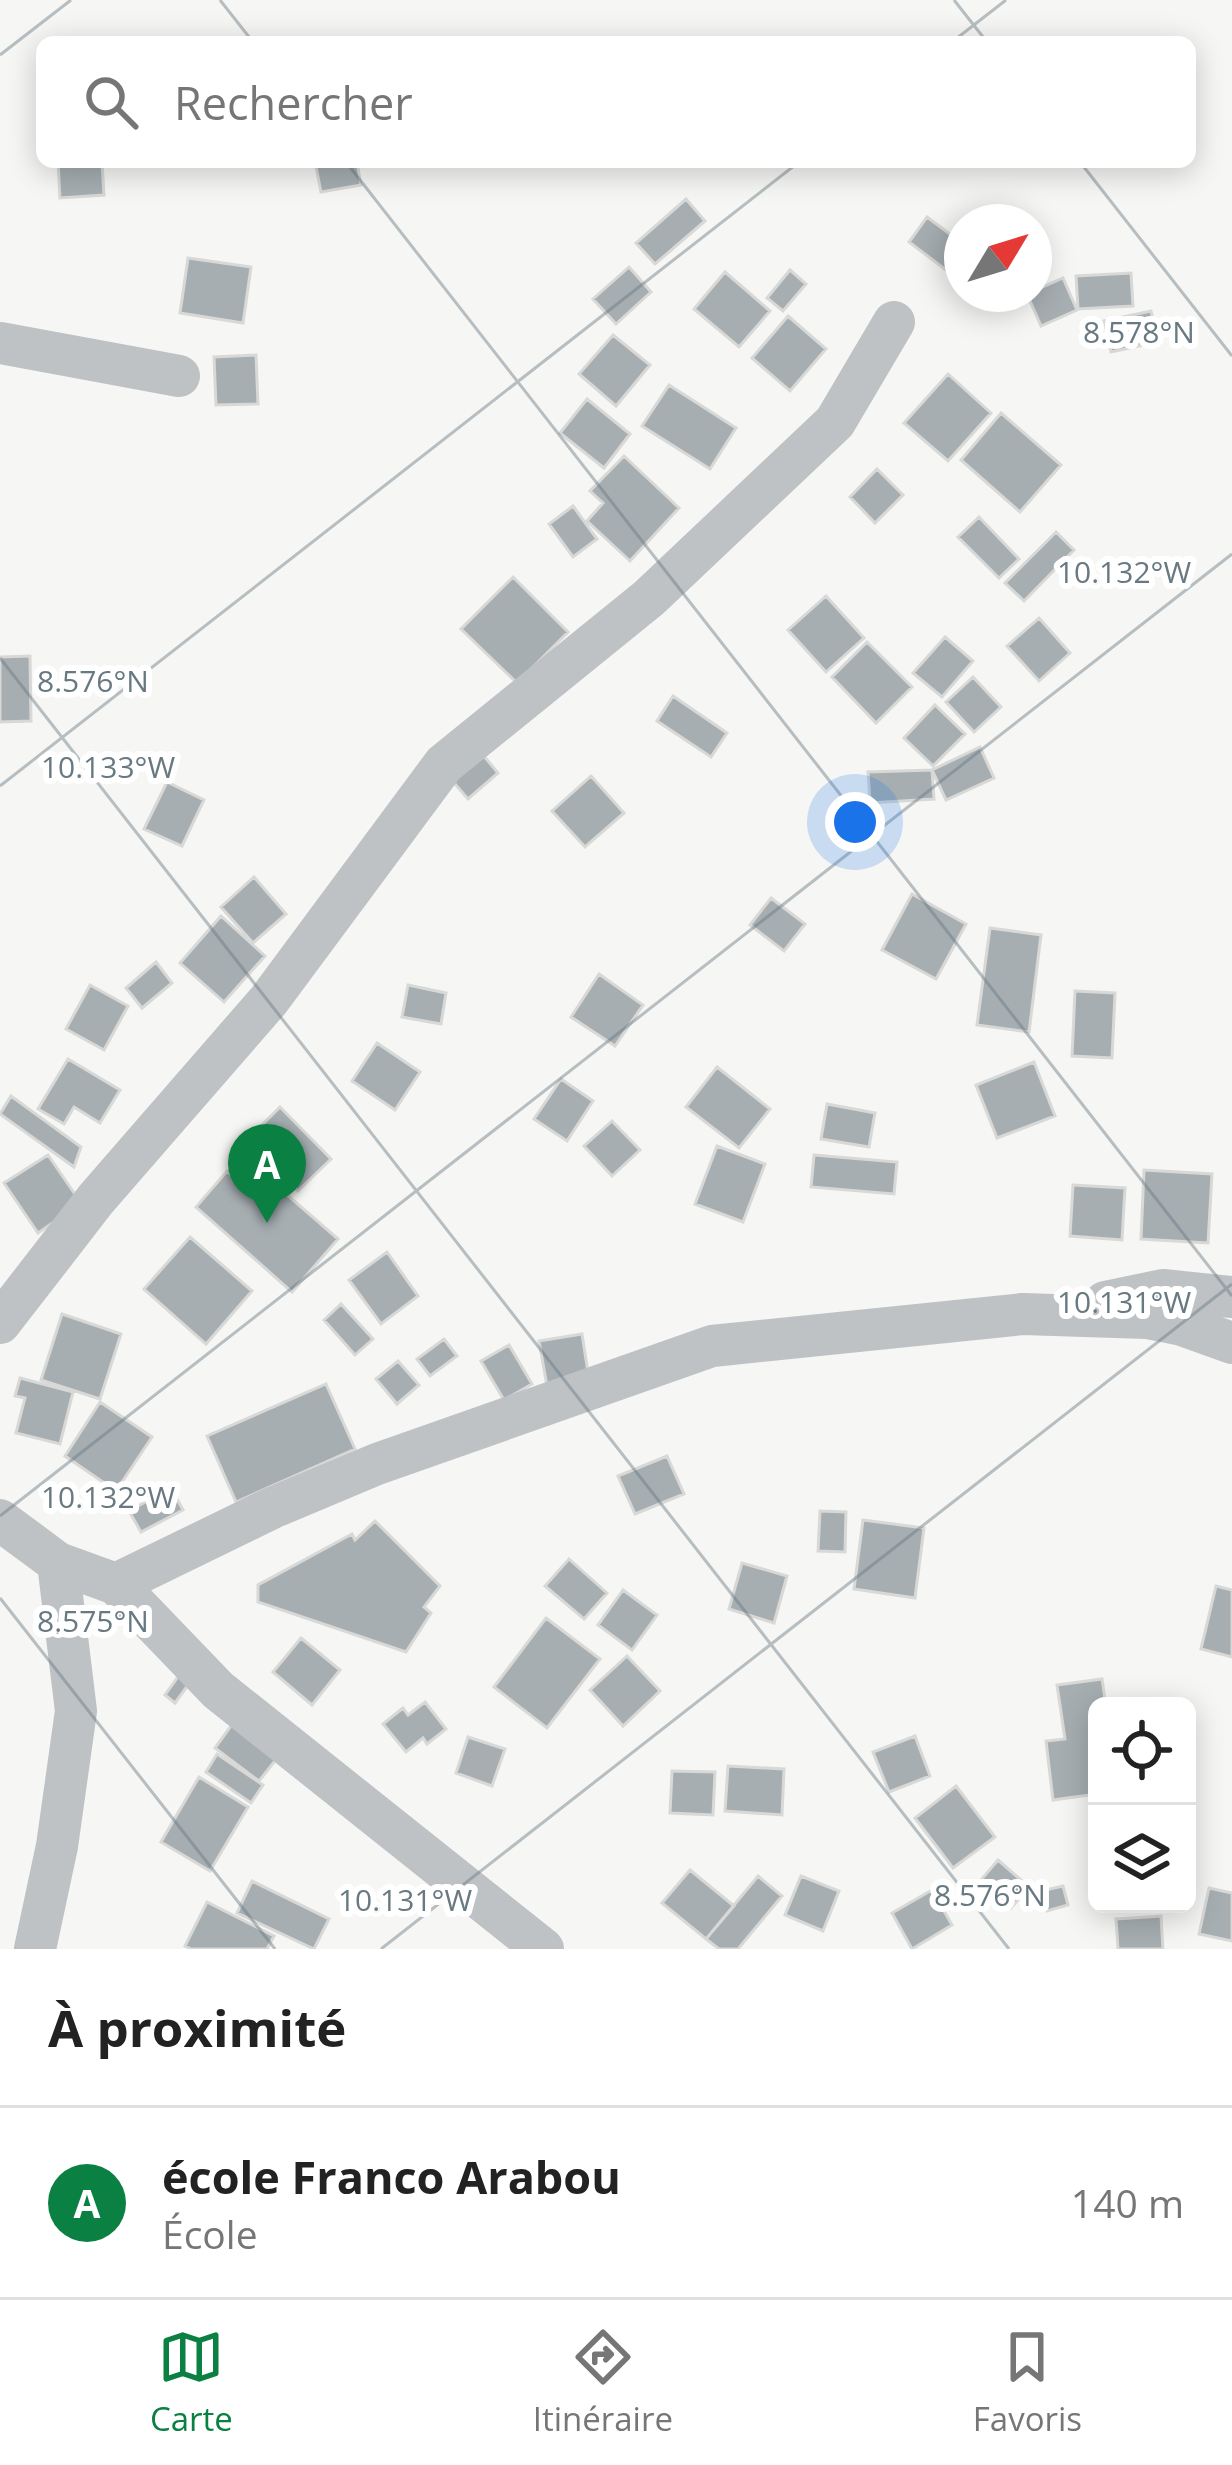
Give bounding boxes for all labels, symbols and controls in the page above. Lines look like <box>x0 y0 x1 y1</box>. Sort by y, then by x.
search box <box>36 36 1196 168</box>
icon: search <box>78 69 144 135</box>
text: Rechercher <box>174 72 413 133</box>
north arrow <box>944 204 1052 312</box>
text: 8.578°N <box>1083 311 1195 352</box>
text: 10.132°W <box>1057 551 1191 592</box>
text: 8.576°N <box>37 660 149 701</box>
text: 10.133°W <box>41 746 175 787</box>
your location <box>825 792 885 852</box>
pin: A <box>228 1124 306 1223</box>
text: 10.131°W <box>1057 1281 1191 1322</box>
text: 10.132°W <box>41 1476 175 1517</box>
text: 8.575°N <box>37 1600 149 1641</box>
map controls <box>1088 1697 1196 1913</box>
button: locate <box>1088 1697 1196 1805</box>
button: layers <box>1088 1805 1196 1913</box>
text: 8.576°N <box>934 1874 1046 1915</box>
text: 10.131°W <box>338 1879 472 1920</box>
text: À proximité <box>48 1992 346 2062</box>
text: école Franco Arabou <box>162 2146 621 2207</box>
text: A <box>74 2176 100 2229</box>
text: 140 m <box>1071 2176 1184 2229</box>
text: École <box>162 2207 258 2260</box>
tab: Carte <box>150 2324 233 2441</box>
tab: Itinéraire <box>533 2324 673 2441</box>
tab: Favoris <box>973 2324 1082 2441</box>

